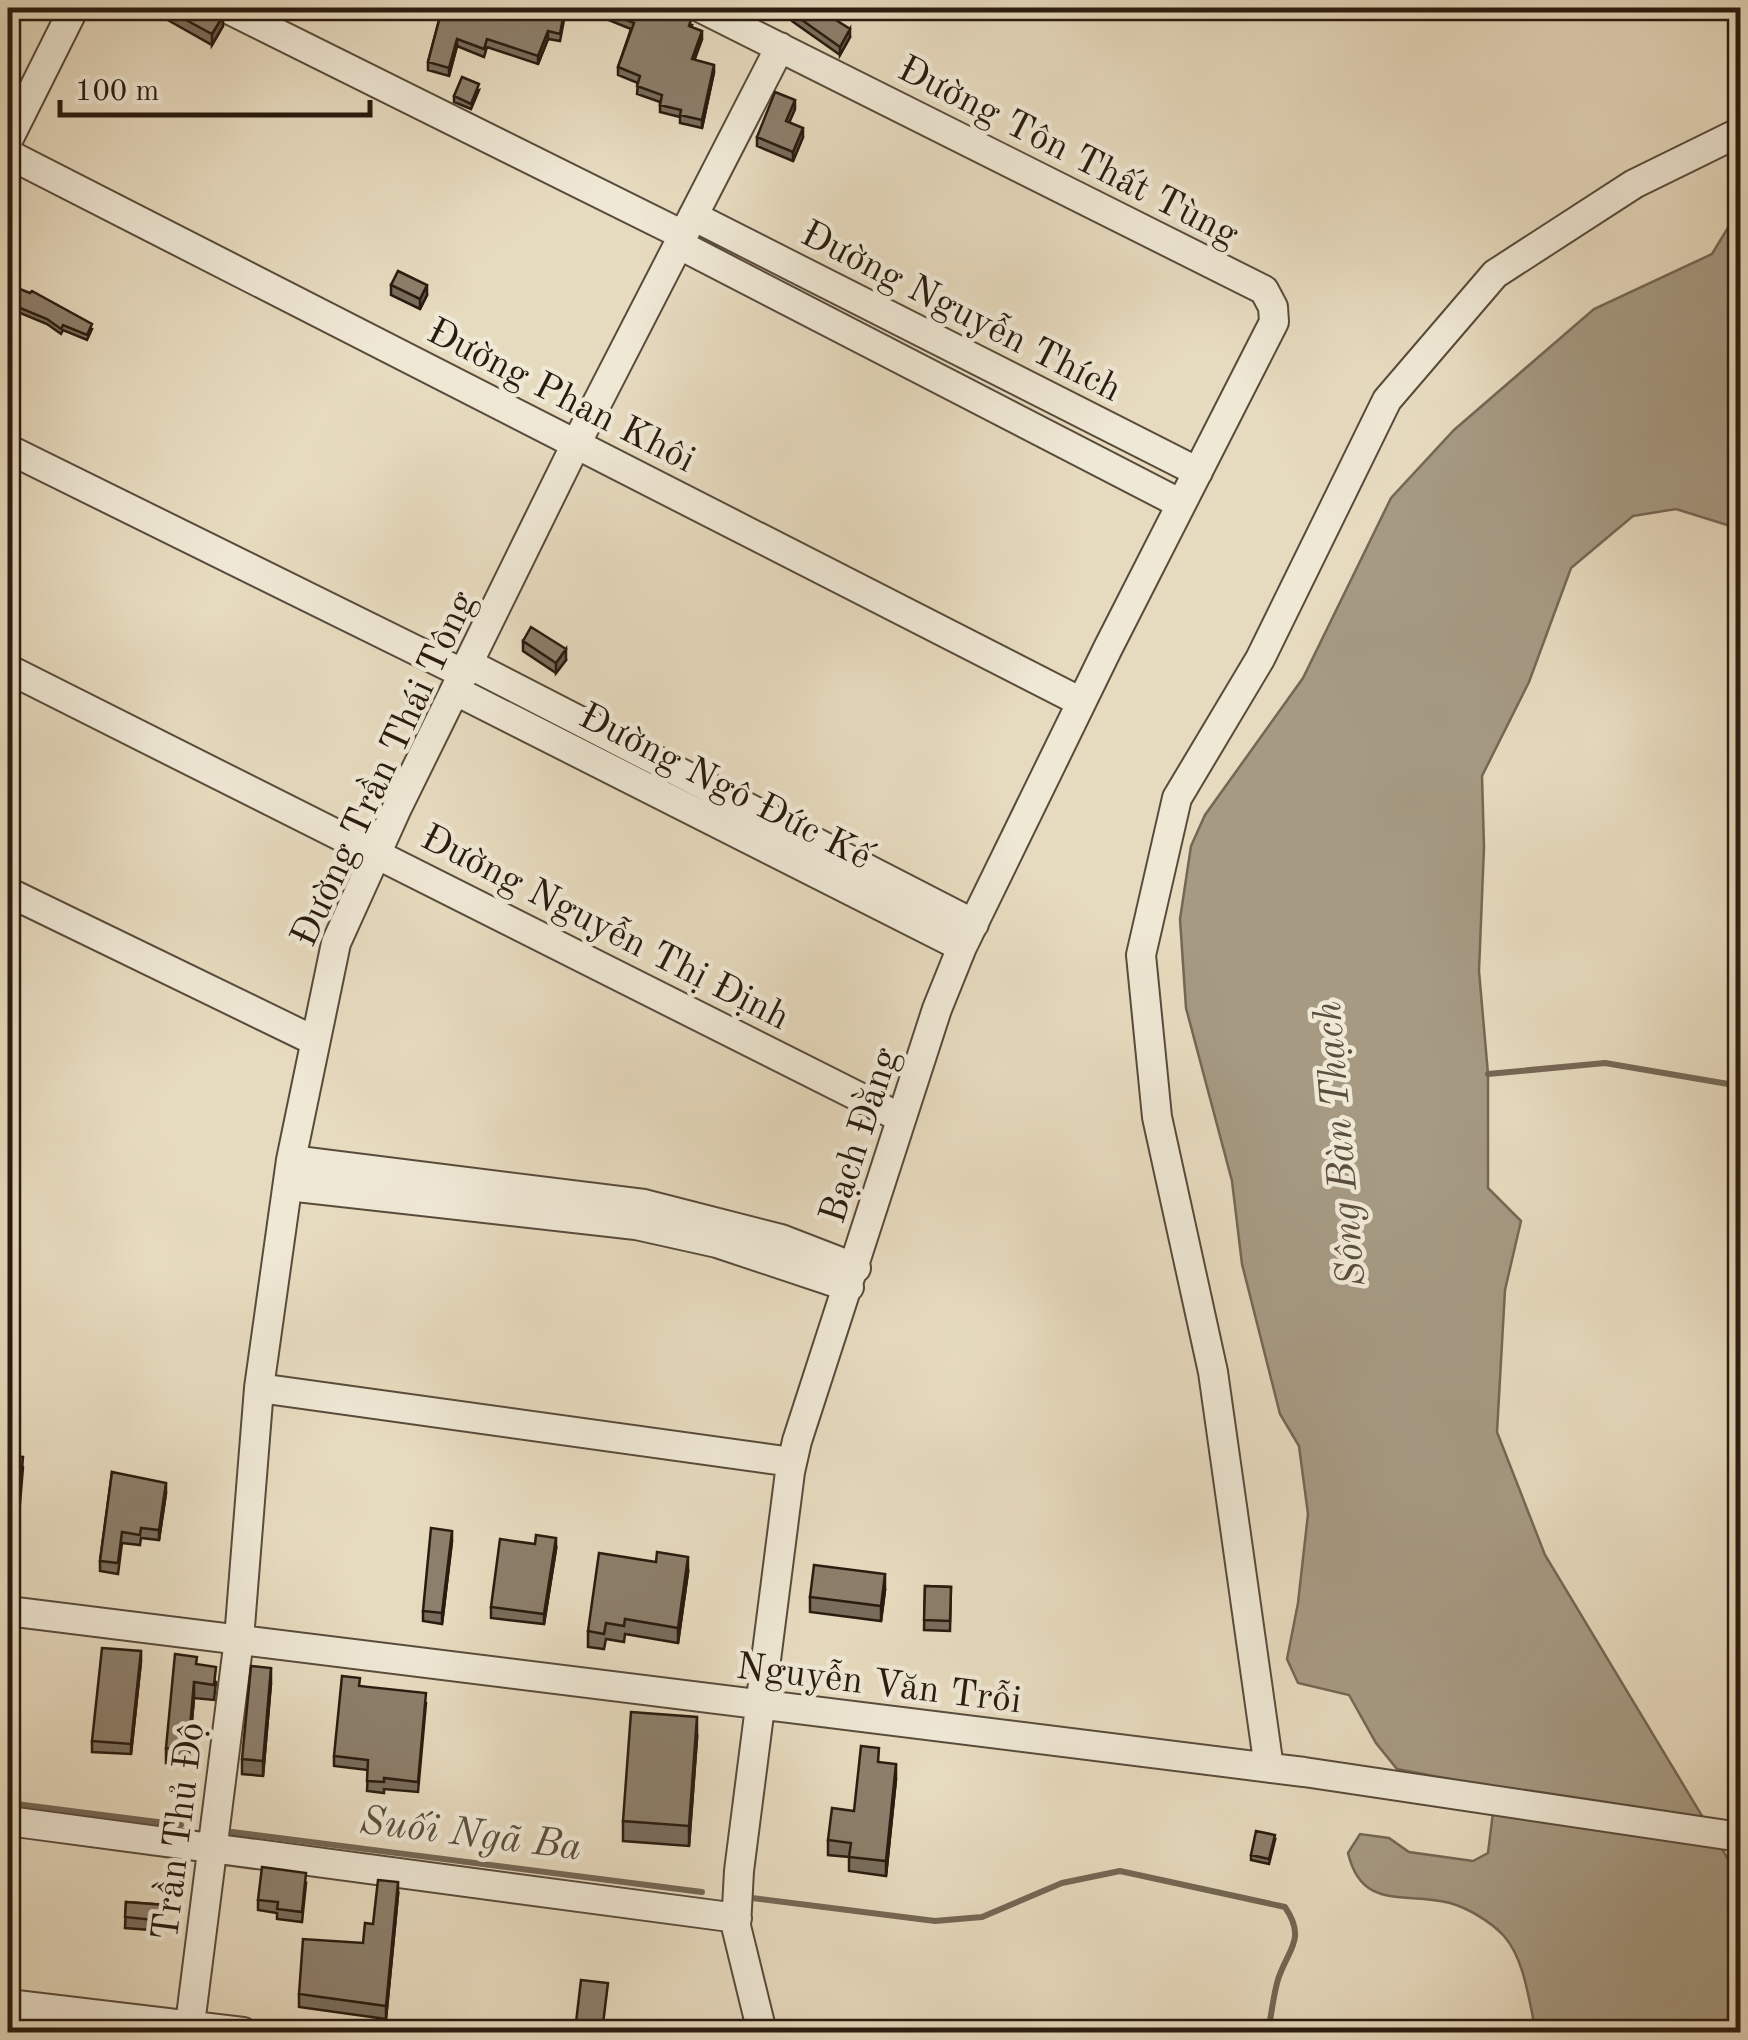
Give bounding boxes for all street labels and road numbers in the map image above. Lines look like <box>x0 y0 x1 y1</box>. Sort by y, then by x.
street label: Đường Tôn Thất Tùng <box>891 49 1245 255</box>
street label: Đường Nguyễn Thích <box>794 213 1128 410</box>
street label: Đường Phan Khôi <box>421 313 701 481</box>
street label: Đường Trần Thái Tông <box>282 584 484 953</box>
street label: Đường Ngô Đức Kế <box>572 696 880 879</box>
street label: Đường Nguyễn Thị Định <box>414 817 796 1038</box>
street label: Bạch Đằng <box>811 1042 907 1228</box>
street label: Nguyễn Văn Trỗi <box>734 1646 1024 1721</box>
street label: Trần Thủ Độ <box>144 1720 212 1943</box>

